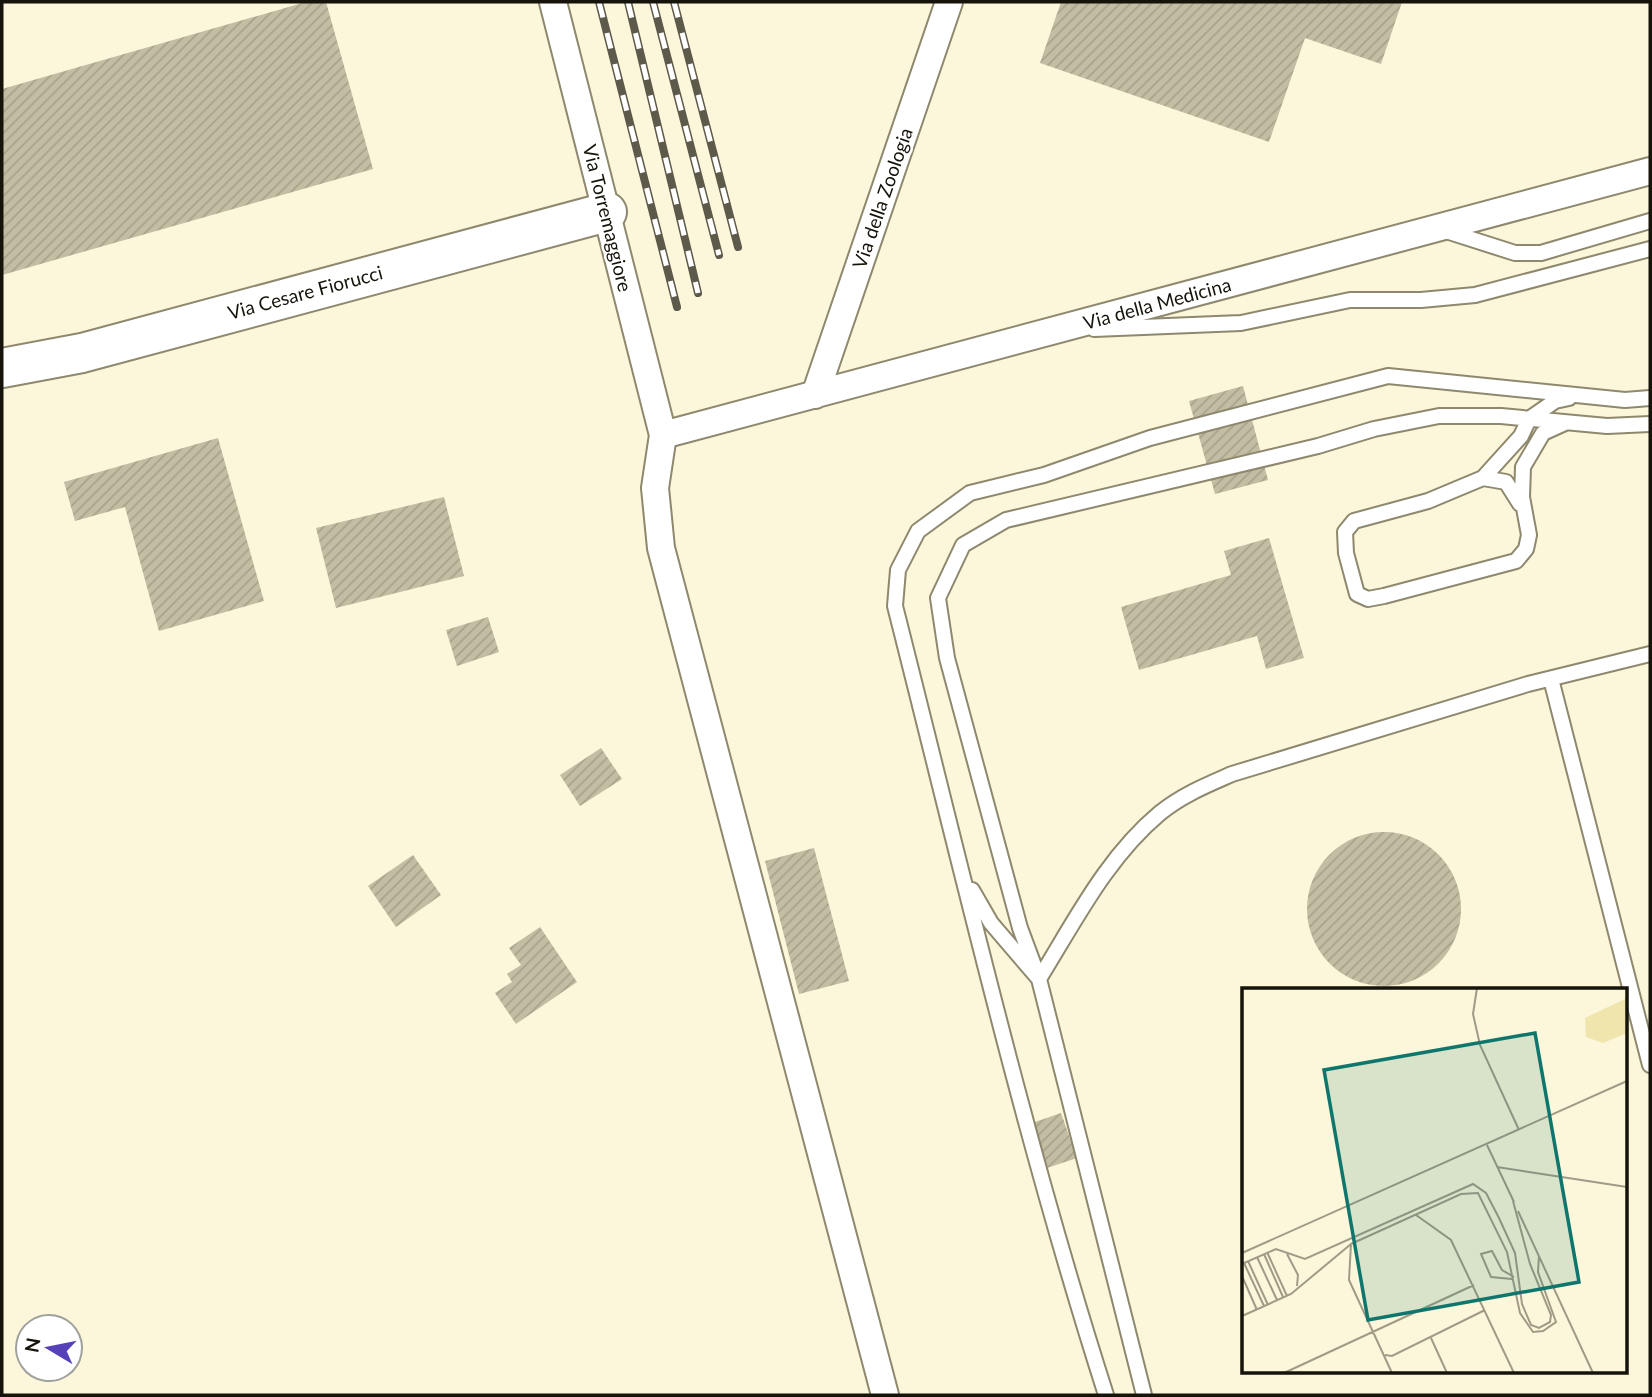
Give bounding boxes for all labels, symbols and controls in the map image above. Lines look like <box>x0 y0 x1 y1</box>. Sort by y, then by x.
street label: Via della Zoologia <box>847 125 917 271</box>
street label: Via Torremaggiore <box>579 142 637 294</box>
street label: Via Cesare Fiorucci <box>225 260 385 324</box>
street label: Via della Medicina <box>1081 272 1233 334</box>
inset map <box>1242 988 1628 1372</box>
north arrow <box>14 1313 84 1383</box>
text: N <box>19 1336 44 1354</box>

